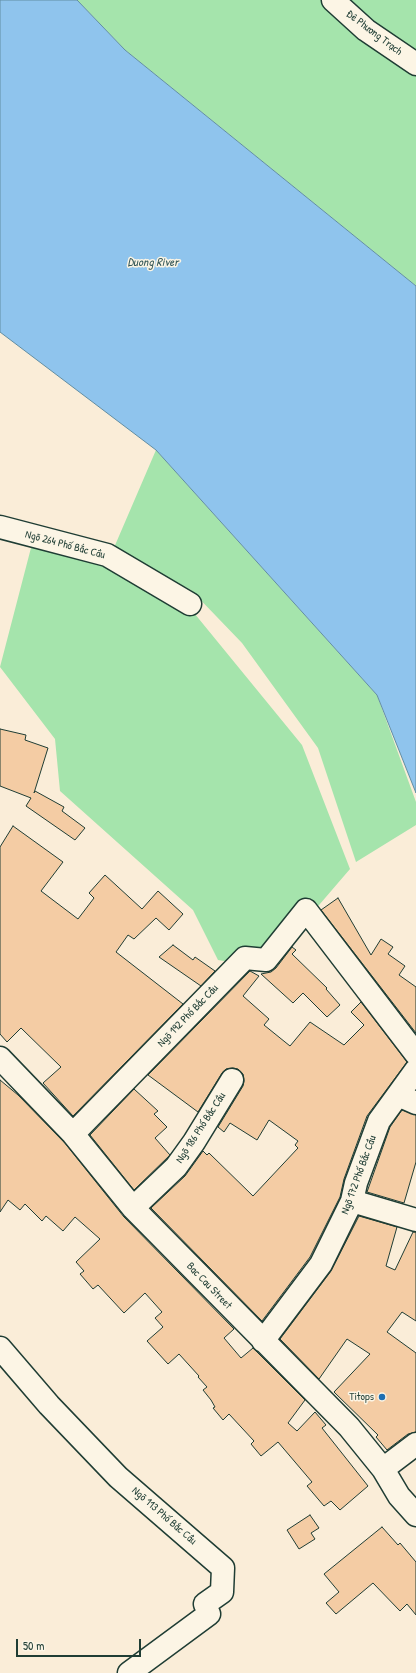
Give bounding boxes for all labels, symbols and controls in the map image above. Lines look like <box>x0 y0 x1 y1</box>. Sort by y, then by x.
street label: Đê Phương Trạch <box>343 8 405 58</box>
water label: Duong River <box>127 256 179 270</box>
street label: Ngõ 264 Phố Bắc Cầu <box>24 528 106 562</box>
street label: Ngõ 192 Phố Bắc Cầu <box>155 982 221 1050</box>
street label: Ngõ 186 Phố Bắc Cầu <box>173 1090 229 1166</box>
street label: Ngõ 172 Phố Bắc Cầu <box>339 1134 379 1216</box>
street label: Bac Cau Street <box>184 1260 234 1312</box>
place label: Titops <box>349 1390 374 1404</box>
marker: Titops <box>377 1392 387 1402</box>
street label: Ngõ 113 Phố Bắc Cầu <box>129 1484 199 1548</box>
scale bar <box>18 1631 143 1657</box>
text: 50 m <box>23 1637 44 1654</box>

